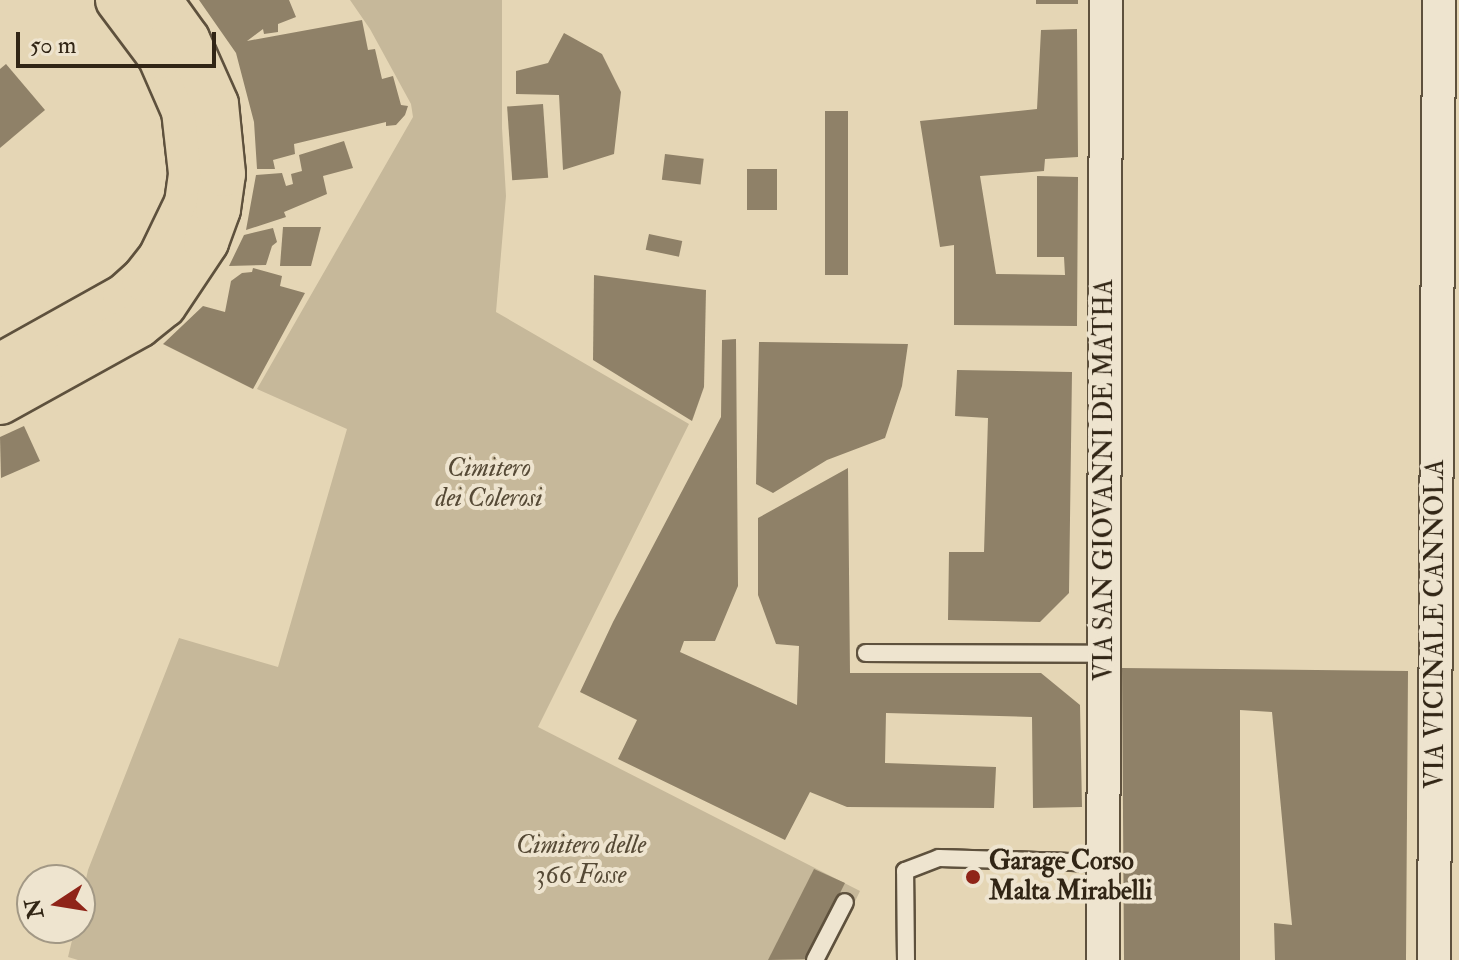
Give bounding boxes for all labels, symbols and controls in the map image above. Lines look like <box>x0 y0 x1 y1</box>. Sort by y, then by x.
scale bar <box>20 16 220 66</box>
text: 50 m <box>30 30 76 61</box>
street label: VIA SAN GIOVANNI DE MATHA <box>1089 279 1121 681</box>
park label: Cimitero dei Colerosi <box>436 453 542 514</box>
street label: VIA VICINALE CANNOLA <box>1420 459 1452 789</box>
park label: Cimitero delle 366 Fosse <box>516 830 646 892</box>
place label: Garage Corso Malta Mirabelli <box>989 846 1152 908</box>
north arrow <box>16 864 96 944</box>
marker: Garage Corso Malta Mirabelli <box>964 868 982 886</box>
text: N <box>19 896 50 921</box>

